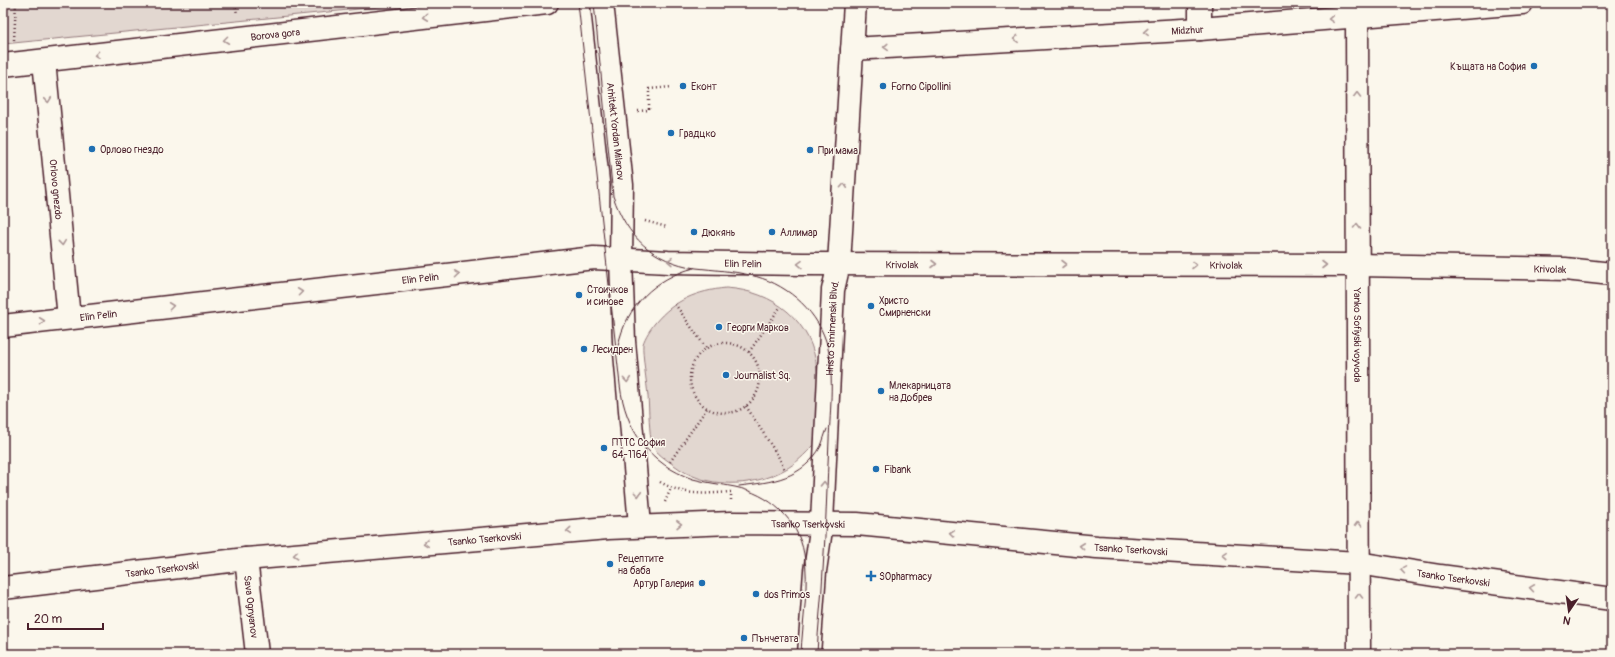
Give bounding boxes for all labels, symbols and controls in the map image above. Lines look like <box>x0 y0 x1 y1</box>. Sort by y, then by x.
one-way arrow <box>422 12 428 21</box>
one-way arrow <box>1328 14 1334 23</box>
street label: Midzhur <box>1171 24 1205 38</box>
street label: Borova gora <box>250 26 301 44</box>
one-way arrow <box>1143 27 1149 36</box>
one-way arrow <box>223 35 229 44</box>
one-way arrow <box>1013 35 1019 44</box>
one-way arrow <box>883 42 889 51</box>
one-way arrow <box>94 50 100 59</box>
place label: Къщата на София <box>1450 61 1526 73</box>
marker: Къщата на София <box>1529 61 1539 71</box>
marker: Еконт <box>678 81 688 91</box>
place label: Еконт <box>691 81 717 93</box>
marker: Forno Cipollini <box>878 81 888 91</box>
place label: Forno Cipollini <box>891 81 951 93</box>
street label: Arhitekt Yordan Milanov <box>604 82 626 181</box>
one-way arrow <box>1353 92 1361 98</box>
one-way arrow <box>43 97 52 103</box>
marker: Градцко <box>666 128 676 138</box>
place label: Градцко <box>679 128 717 140</box>
marker: Орлово гнездо <box>87 144 97 154</box>
place label: Орлово гнездо <box>100 144 164 156</box>
marker: При мама <box>805 145 815 155</box>
place label: При мама <box>818 145 858 157</box>
street label: Orlovo gnezdo <box>47 159 64 221</box>
one-way arrow <box>839 183 848 189</box>
one-way arrow <box>1353 223 1361 229</box>
marker: Дюкянь <box>689 227 699 237</box>
place label: Дюкянь <box>701 227 736 239</box>
marker: Аллимар <box>767 227 777 237</box>
place label: Аллимар <box>780 227 818 239</box>
one-way arrow <box>57 240 66 246</box>
one-way arrow <box>667 257 673 266</box>
street label: Elin Pelin <box>724 258 762 270</box>
street label: Krivolak <box>886 259 919 271</box>
one-way arrow <box>797 260 803 268</box>
one-way arrow <box>931 260 937 268</box>
one-way arrow <box>1061 260 1067 268</box>
street label: Krivolak <box>1210 260 1243 272</box>
one-way arrow <box>1191 261 1197 269</box>
one-way arrow <box>1321 261 1327 269</box>
street label: Krivolak <box>1533 263 1567 276</box>
one-way arrow <box>454 269 460 278</box>
street label: Elin Pelin <box>401 271 440 287</box>
street label: Hristo Smirnenski Blvd. <box>824 279 842 376</box>
place label: Стоичков и синове <box>587 284 629 308</box>
one-way arrow <box>297 287 303 296</box>
street label: Yanko Sofiyski voyvoda <box>1351 287 1363 383</box>
marker: Стоичков и синове <box>574 290 584 300</box>
place label: Христо Смирненски <box>879 295 931 319</box>
marker: Христо Смирненски <box>866 301 876 311</box>
one-way arrow <box>168 302 174 311</box>
street label: Elin Pelin <box>79 308 118 324</box>
one-way arrow <box>39 317 45 326</box>
marker: Георги Марков <box>714 322 724 332</box>
place label: Георги Марков <box>727 322 789 334</box>
marker: Лесидрен <box>579 344 589 354</box>
place label: Лесидрен <box>591 344 633 356</box>
marker: Journalist Sq. <box>721 370 731 380</box>
place label: Journalist Sq. <box>734 370 791 382</box>
one-way arrow <box>623 377 632 383</box>
place label: Млекарницата на Добрев <box>889 380 951 404</box>
marker: Млекарницата на Добрев <box>876 386 886 396</box>
place label: ПТТС София 64-1164 <box>612 437 665 461</box>
marker: ПТТС София 64-1164 <box>599 443 609 453</box>
marker: Fibank <box>871 464 881 474</box>
place label: Fibank <box>884 464 912 476</box>
one-way arrow <box>819 481 828 487</box>
one-way arrow <box>633 491 642 497</box>
street label: Tsanko Tserkovski <box>771 518 845 531</box>
one-way arrow <box>676 520 682 528</box>
one-way arrow <box>1354 521 1362 527</box>
one-way arrow <box>566 526 572 535</box>
one-way arrow <box>949 529 955 538</box>
street label: Tsanko Tserkovski <box>447 530 522 549</box>
one-way arrow <box>423 539 429 548</box>
one-way arrow <box>1079 542 1085 551</box>
street label: Tsanko Tserkovski <box>1093 542 1168 558</box>
one-way arrow <box>293 550 299 559</box>
one-way arrow <box>1222 551 1228 559</box>
place label: Рецептите на баба <box>618 553 664 577</box>
marker: Рецептите на баба <box>605 559 615 569</box>
street label: Tsanko Tserkovski <box>125 560 200 580</box>
one-way arrow <box>1400 566 1406 575</box>
street label: Tsanko Tserkovski <box>1416 567 1491 590</box>
marker: SOpharmacy <box>866 571 876 581</box>
place label: SOpharmacy <box>879 571 932 583</box>
street label: Sava Ognyanov <box>241 575 260 639</box>
place label: Артур Галерия <box>633 578 694 590</box>
marker: Артур Галерия <box>697 578 707 588</box>
one-way arrow <box>1529 584 1535 593</box>
marker: dos Primos <box>751 589 761 599</box>
place label: dos Primos <box>764 589 810 601</box>
north arrow <box>1549 591 1589 631</box>
one-way arrow <box>1355 593 1363 599</box>
scale bar <box>28 605 103 631</box>
text: 20 m <box>34 612 63 627</box>
text: N <box>1561 613 1572 627</box>
marker: Пънчетата <box>739 633 749 643</box>
place label: Пънчетата <box>752 633 799 645</box>

